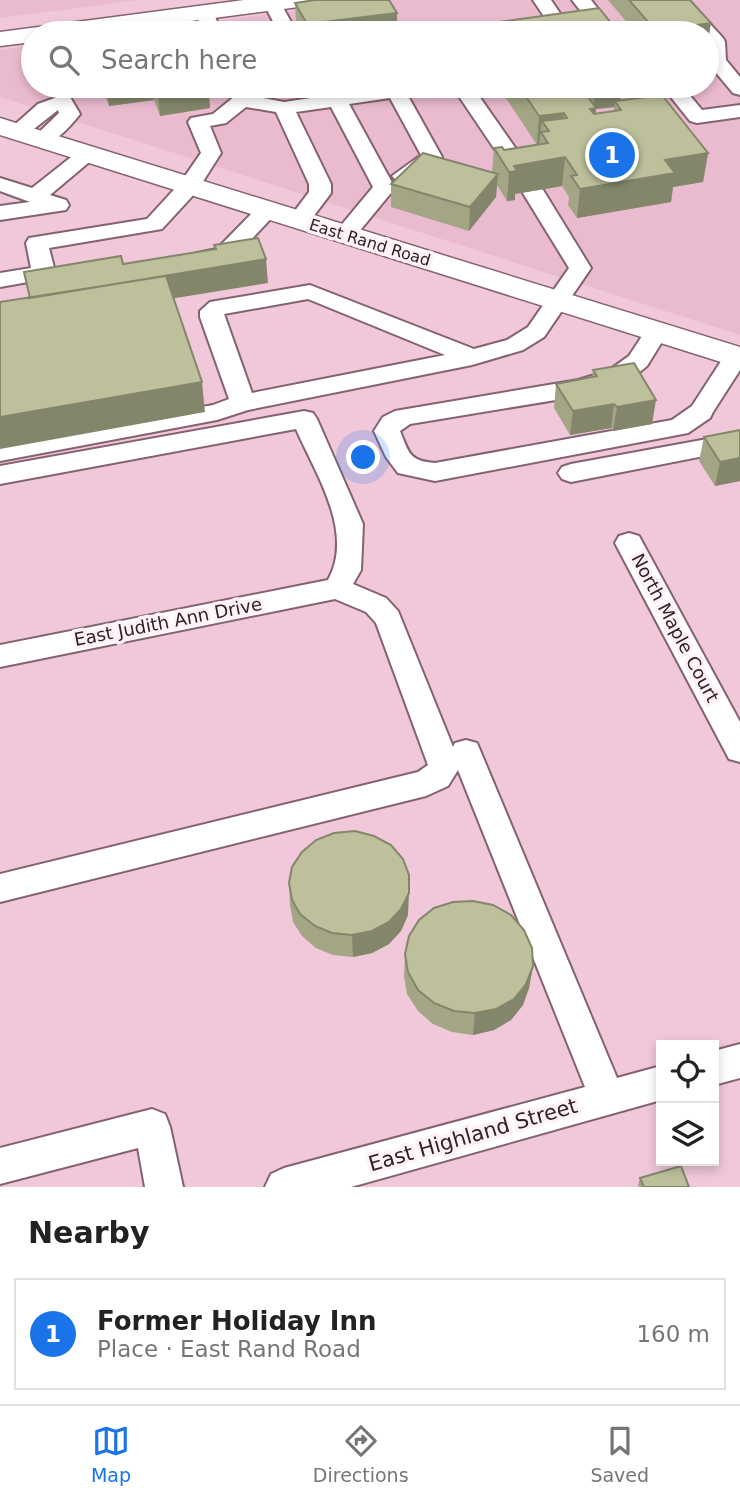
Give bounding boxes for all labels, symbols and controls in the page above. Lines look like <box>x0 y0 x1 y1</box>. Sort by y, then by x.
search box <box>21 21 719 98</box>
icon: search <box>45 41 83 79</box>
text: Search here <box>101 45 257 75</box>
pin: 1 <box>589 129 635 181</box>
street label: East Rand Road <box>307 215 433 270</box>
your location <box>346 440 380 474</box>
street label: North Maple Court <box>627 550 724 706</box>
street label: East Judith Ann Drive <box>72 593 264 650</box>
map controls <box>656 1040 719 1166</box>
button: locate <box>656 1040 719 1103</box>
street label: East Highland Street <box>366 1094 580 1176</box>
button: layers <box>656 1103 719 1166</box>
text: Nearby <box>28 1215 150 1250</box>
text: Former Holiday Inn <box>97 1306 377 1336</box>
text: 1 <box>45 1321 61 1347</box>
text: 160 m <box>636 1321 710 1347</box>
text: Place · East Rand Road <box>97 1336 361 1362</box>
tab: Map <box>91 1422 131 1486</box>
tab: Directions <box>313 1422 409 1486</box>
tab: Saved <box>590 1422 649 1486</box>

